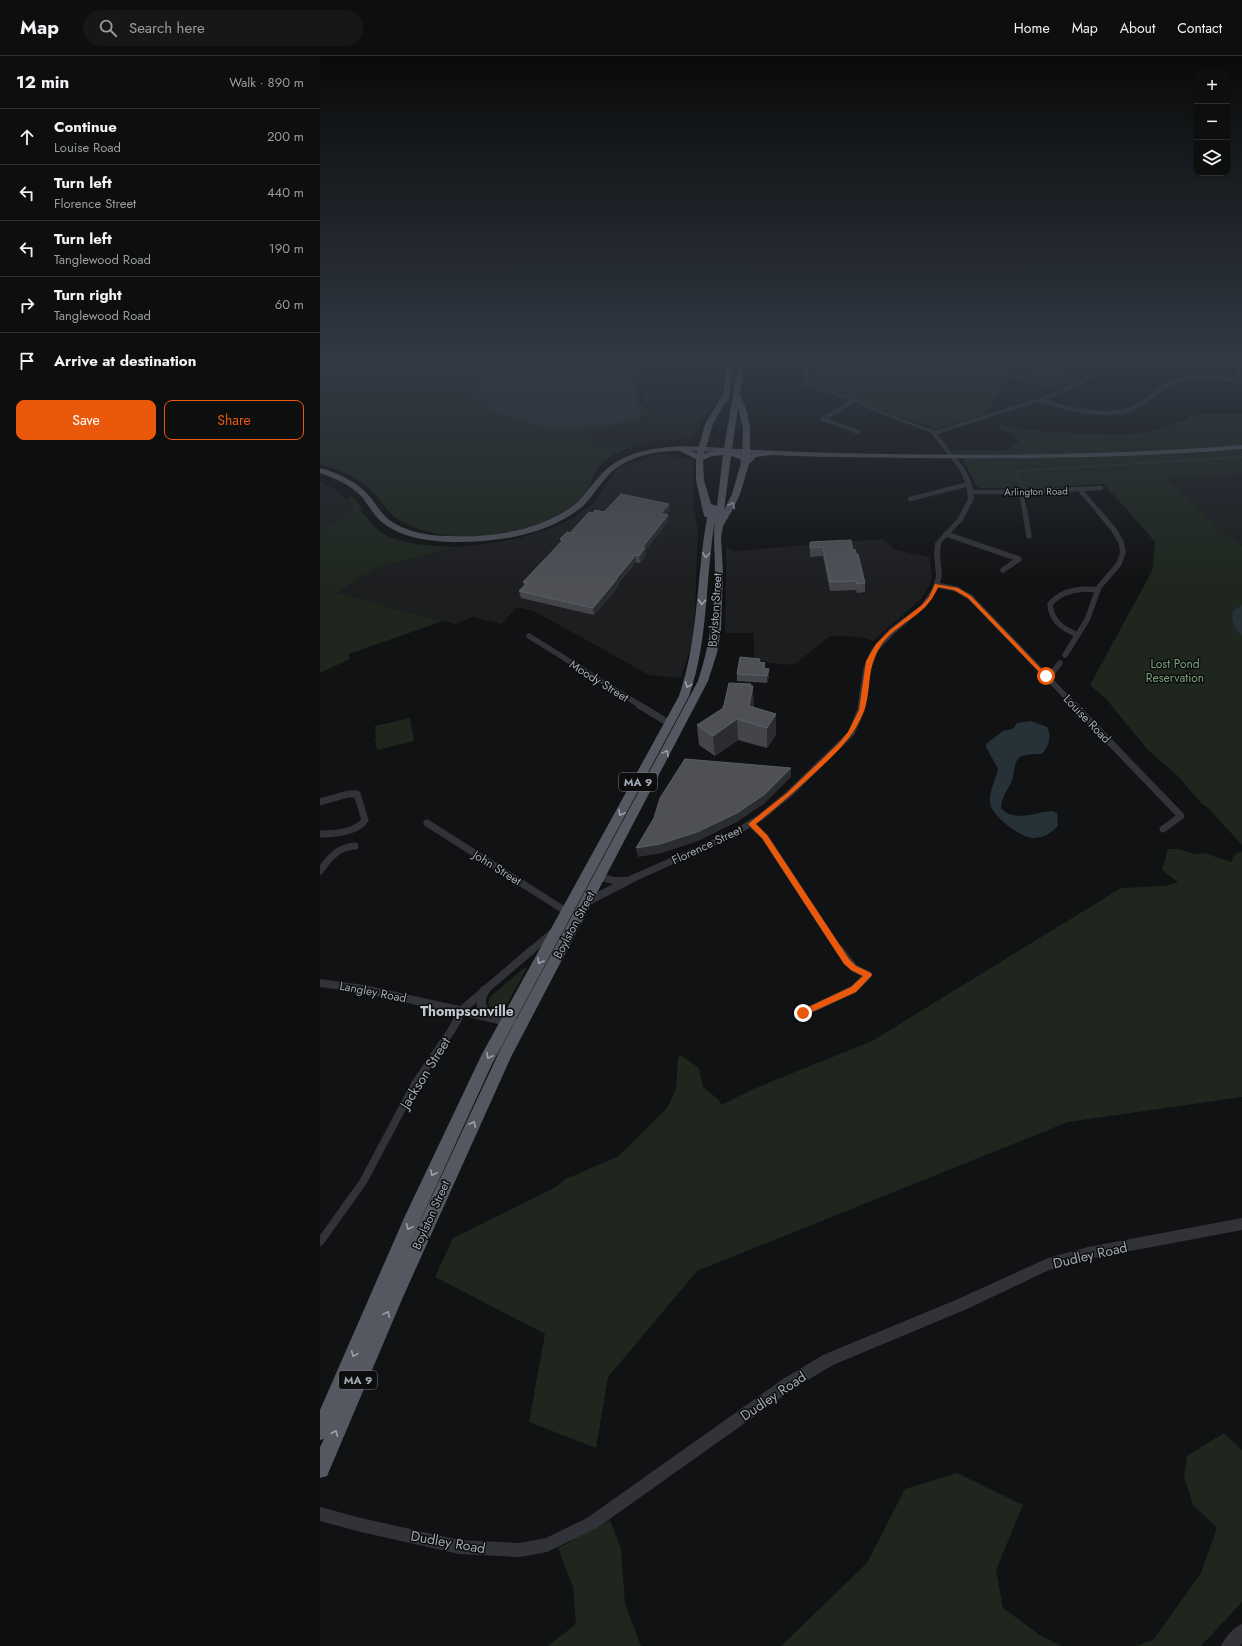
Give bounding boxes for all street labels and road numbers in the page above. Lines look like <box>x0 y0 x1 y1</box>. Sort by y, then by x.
street label: Arlington Road <box>1004 483 1068 500</box>
street label: Boylston Street <box>703 572 727 647</box>
street label: Moody Street <box>566 656 632 706</box>
street label: Louise Road <box>1059 690 1115 748</box>
road number: MA 9 <box>619 773 657 791</box>
street label: Florence Street <box>669 821 745 869</box>
street label: John Street <box>468 845 525 890</box>
street label: Boylston Street <box>549 888 599 962</box>
street label: Langley Road <box>338 977 408 1007</box>
street label: Jackson Street <box>394 1033 455 1114</box>
street label: Boylston Street <box>408 1177 454 1252</box>
street label: Dudley Road <box>1051 1237 1129 1273</box>
street label: Dudley Road <box>736 1367 810 1425</box>
road number: MA 9 <box>339 1371 377 1389</box>
street label: Dudley Road <box>409 1526 487 1558</box>

